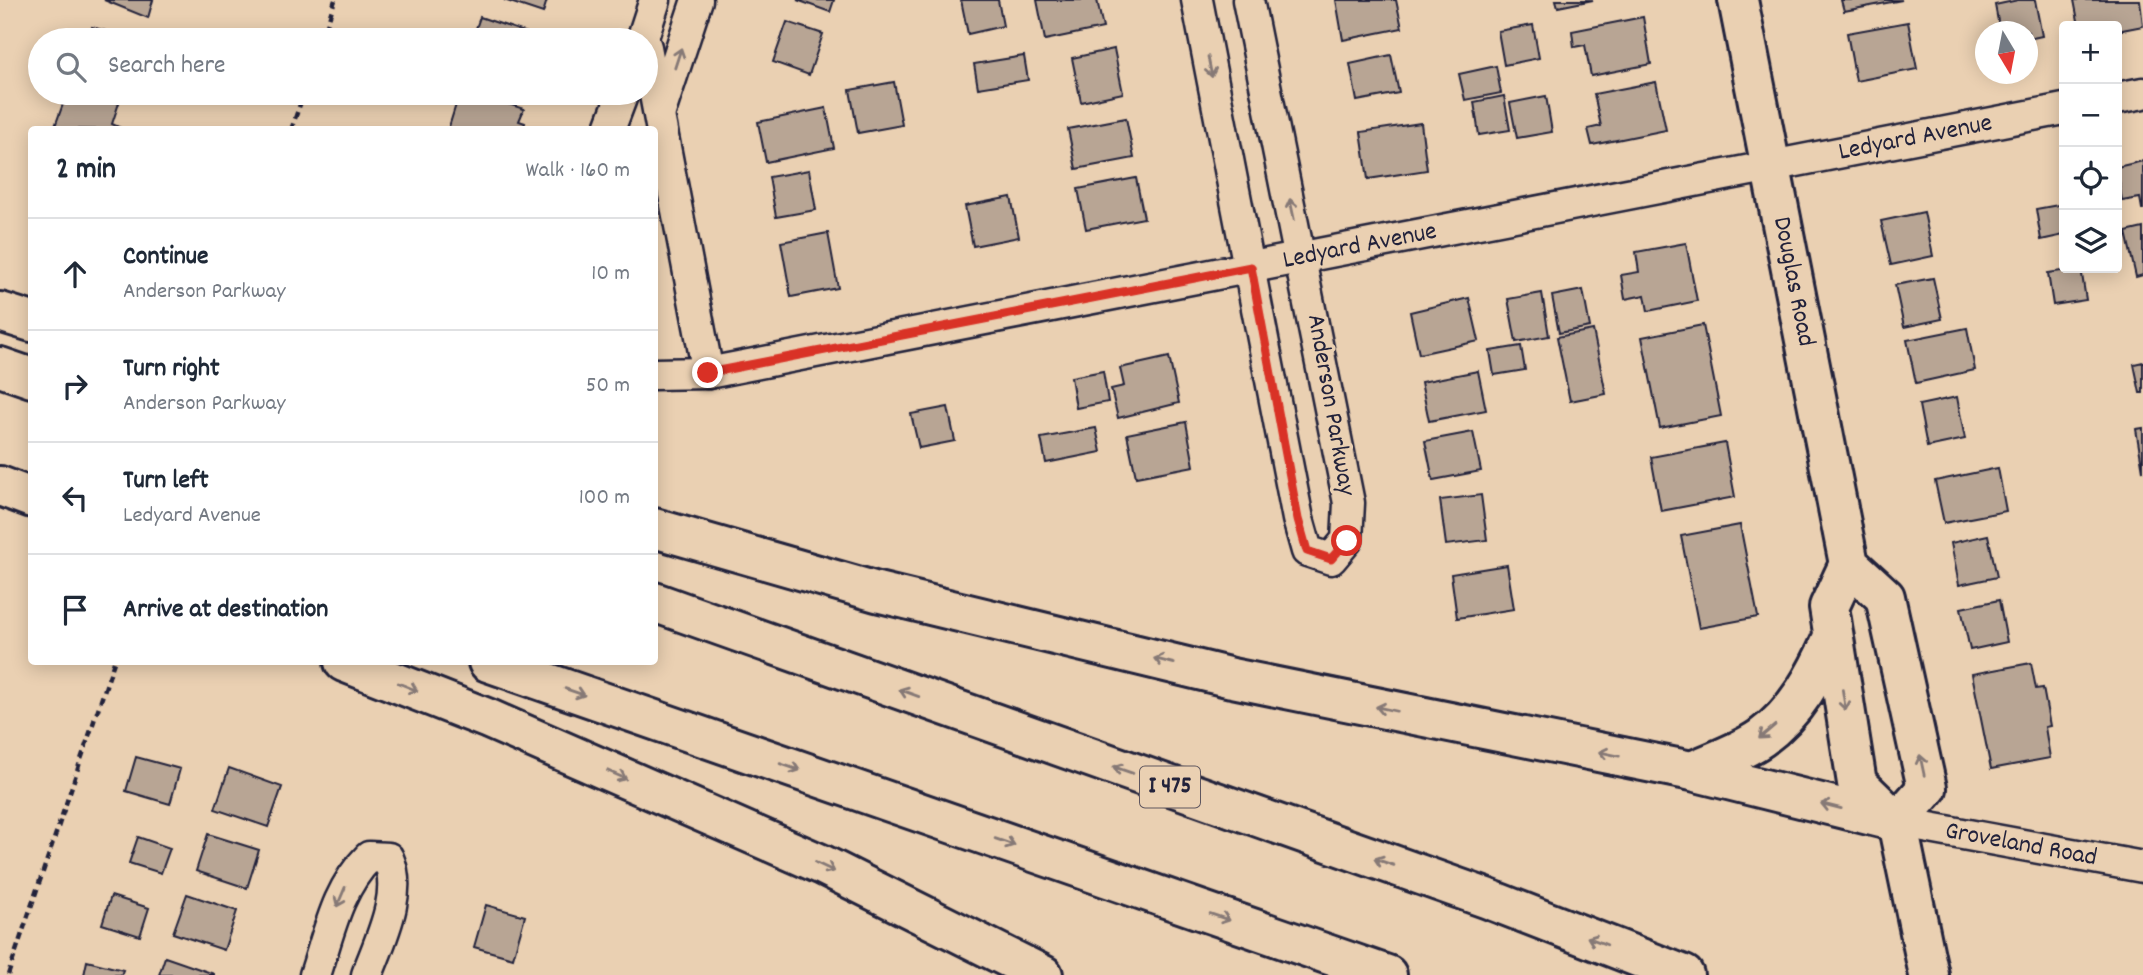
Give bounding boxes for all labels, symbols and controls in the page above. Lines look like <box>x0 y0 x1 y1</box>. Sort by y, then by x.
north arrow <box>1975 21 2038 84</box>
map controls <box>2059 21 2122 273</box>
button: + <box>2059 21 2122 84</box>
search box <box>28 28 658 105</box>
one-way arrow <box>673 47 685 69</box>
icon: search <box>52 48 90 86</box>
text: Search here <box>108 48 226 85</box>
one-way arrow <box>1204 55 1218 78</box>
button: − <box>2059 84 2122 147</box>
street label: Ledyard Avenue <box>1835 105 1995 171</box>
button: locate <box>2059 147 2122 210</box>
text: 2 min <box>56 150 116 193</box>
text: Walk · 160 m <box>525 155 630 188</box>
one-way arrow <box>1284 198 1298 221</box>
button: layers <box>2059 210 2122 273</box>
street label: Ledyard Avenue <box>1280 213 1440 279</box>
street label: Douglas Road <box>1763 213 1824 350</box>
text: Continue <box>123 239 208 276</box>
icon: ahead <box>56 255 94 293</box>
text: 10 m <box>591 258 630 291</box>
text: Anderson Parkway <box>123 276 286 309</box>
street label: Anderson Parkway <box>1296 311 1364 499</box>
text: Turn right <box>123 351 220 388</box>
route end <box>692 357 723 388</box>
icon: right <box>56 367 94 405</box>
text: 50 m <box>586 370 630 403</box>
text: Anderson Parkway <box>123 388 286 421</box>
text: Turn left <box>123 463 209 500</box>
icon: left <box>56 479 94 517</box>
text: 100 m <box>579 482 630 515</box>
text: Ledyard Avenue <box>123 500 261 533</box>
route start <box>1331 525 1362 556</box>
icon: arrive <box>56 591 94 629</box>
text: Arrive at destination <box>123 592 328 629</box>
one-way arrow <box>1153 654 1176 667</box>
one-way arrow <box>396 681 418 694</box>
one-way arrow <box>899 686 921 699</box>
one-way arrow <box>564 687 586 699</box>
one-way arrow <box>1838 688 1851 711</box>
one-way arrow <box>1375 702 1398 715</box>
one-way arrow <box>1759 724 1777 740</box>
one-way arrow <box>1598 747 1621 761</box>
one-way arrow <box>1914 754 1928 777</box>
one-way arrow <box>779 762 801 774</box>
one-way arrow <box>1113 763 1135 775</box>
road number: I 475 <box>1140 766 1200 808</box>
one-way arrow <box>606 769 627 782</box>
one-way arrow <box>1820 799 1843 812</box>
street label: Groveland Road <box>1942 813 2100 877</box>
one-way arrow <box>994 836 1016 849</box>
one-way arrow <box>1373 855 1395 868</box>
one-way arrow <box>814 861 835 874</box>
one-way arrow <box>334 886 347 907</box>
one-way arrow <box>1208 912 1230 924</box>
one-way arrow <box>1587 934 1609 947</box>

